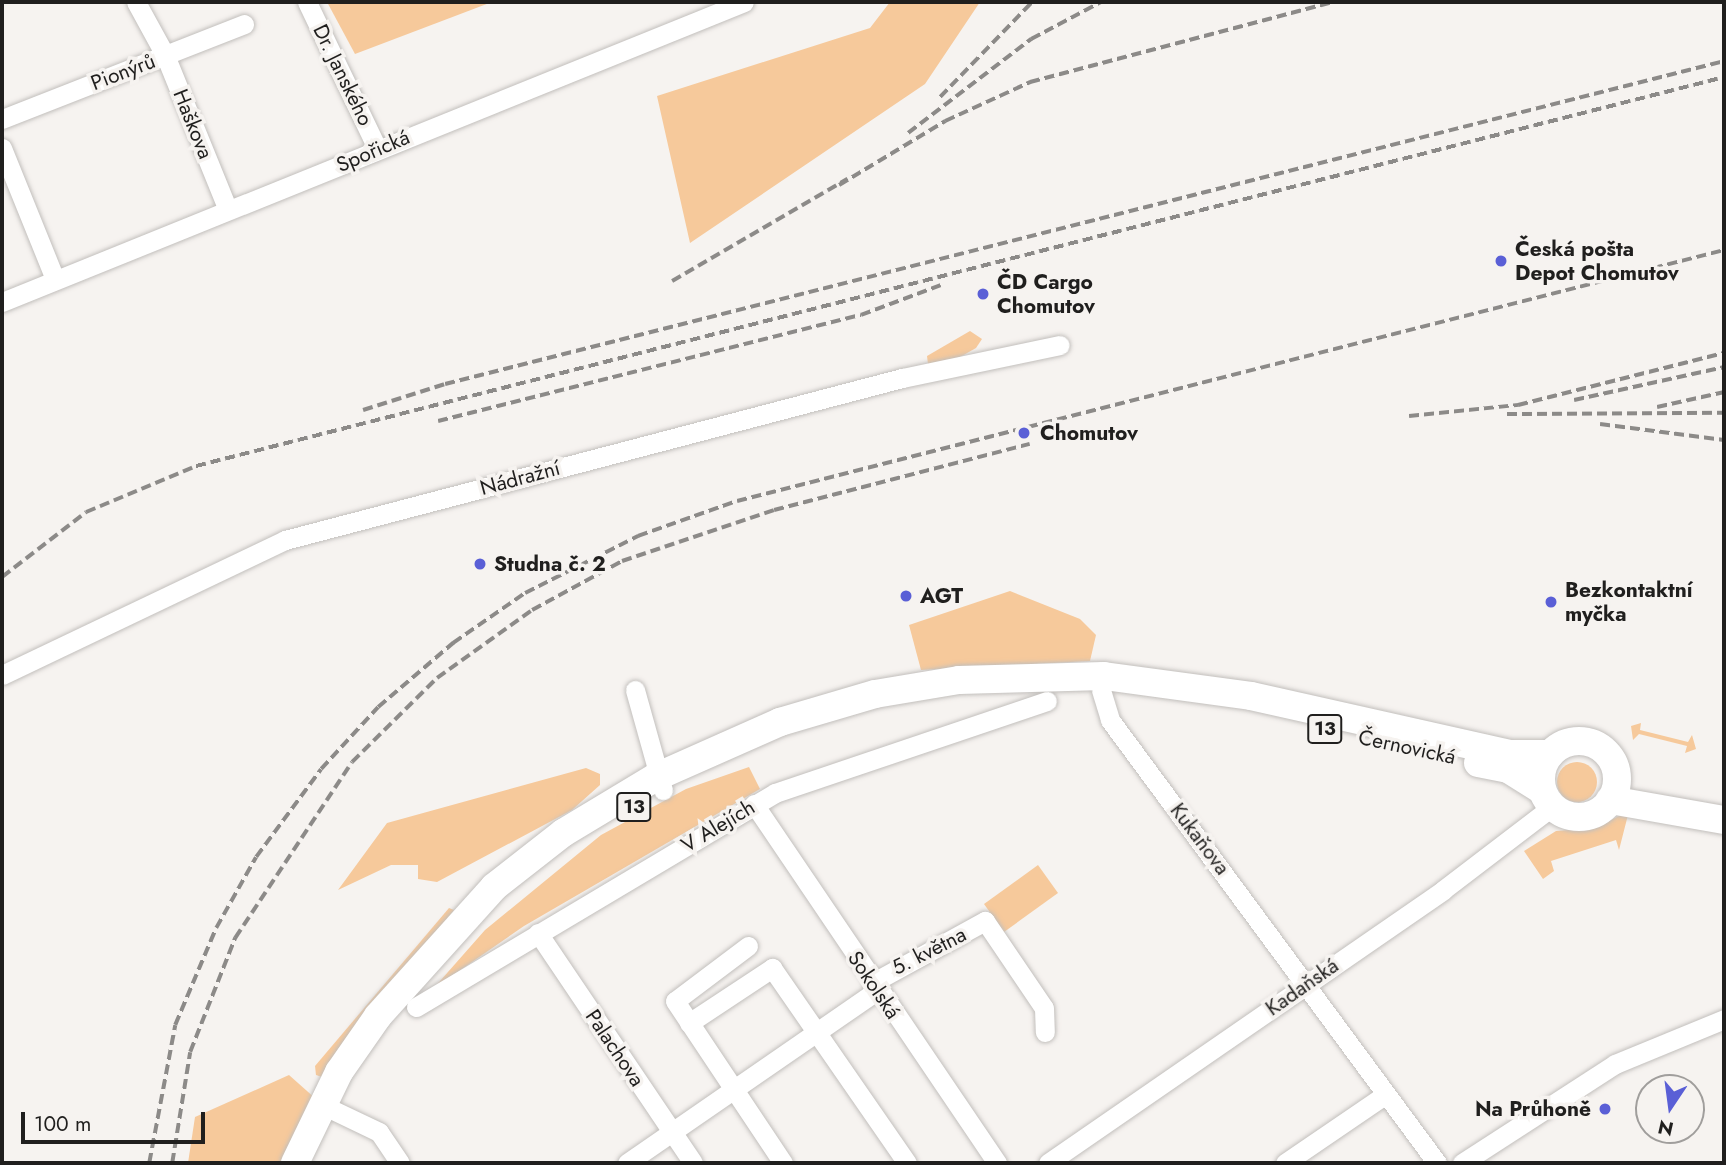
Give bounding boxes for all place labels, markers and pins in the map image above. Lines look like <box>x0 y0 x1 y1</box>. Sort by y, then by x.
place label: Česká pošta Depot Chomutov <box>1515 236 1679 286</box>
marker: Česká pošta Depot Chomutov <box>1493 253 1509 269</box>
place label: ČD Cargo Chomutov <box>997 269 1095 319</box>
marker: ČD Cargo Chomutov <box>975 286 991 302</box>
place label: Chomutov <box>1040 420 1138 446</box>
marker: Chomutov <box>1014 423 1034 443</box>
place label: Studna č. 2 <box>494 551 606 577</box>
marker: Studna č. 2 <box>472 556 488 572</box>
place label: Bezkontaktní myčka <box>1565 577 1693 627</box>
place label: AGT <box>920 583 963 609</box>
marker: AGT <box>898 588 914 604</box>
marker: Bezkontaktní myčka <box>1543 594 1559 610</box>
place label: Na Průhoně <box>1475 1096 1591 1122</box>
marker: Na Průhoně <box>1597 1101 1613 1117</box>

